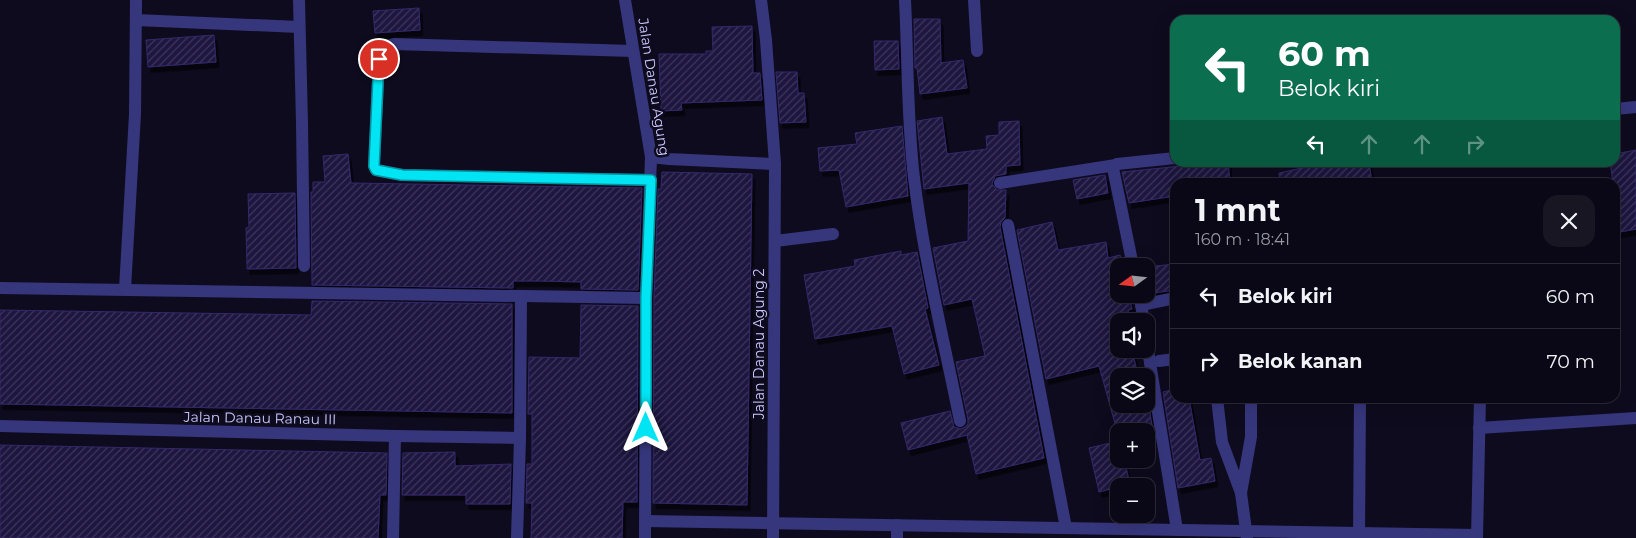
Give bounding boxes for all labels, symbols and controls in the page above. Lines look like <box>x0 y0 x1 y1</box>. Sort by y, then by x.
street label: Jalan Danau Agung <box>634 16 674 157</box>
text: 60 m <box>1278 32 1371 75</box>
icon: left <box>1195 35 1260 100</box>
pin <box>358 38 400 80</box>
icon: arrive <box>365 45 393 73</box>
text: Belok kiri <box>1278 75 1380 102</box>
icon: left <box>1302 130 1330 158</box>
icon: ahead <box>1355 130 1383 158</box>
icon: ahead <box>1408 130 1436 158</box>
icon: right <box>1461 130 1489 158</box>
text: 1 mnt <box>1195 192 1281 229</box>
button: close <box>1543 195 1595 247</box>
text: 160 m · 18:41 <box>1195 230 1290 249</box>
north arrow <box>1110 258 1155 302</box>
map controls <box>1110 258 1155 523</box>
street label: Jalan Danau Agung 2 <box>750 269 768 420</box>
icon: left <box>1195 282 1223 310</box>
text: Belok kiri <box>1238 285 1333 308</box>
text: 60 m <box>1546 285 1595 308</box>
button: sound <box>1110 313 1155 358</box>
icon: right <box>1195 347 1223 375</box>
text: Belok kanan <box>1238 350 1362 373</box>
text: 70 m <box>1546 350 1595 373</box>
button: layers <box>1110 368 1155 413</box>
position arrow <box>619 401 671 453</box>
street label: Jalan Danau Ranau III <box>182 408 337 428</box>
button: + <box>1110 423 1155 468</box>
button: − <box>1110 478 1155 523</box>

